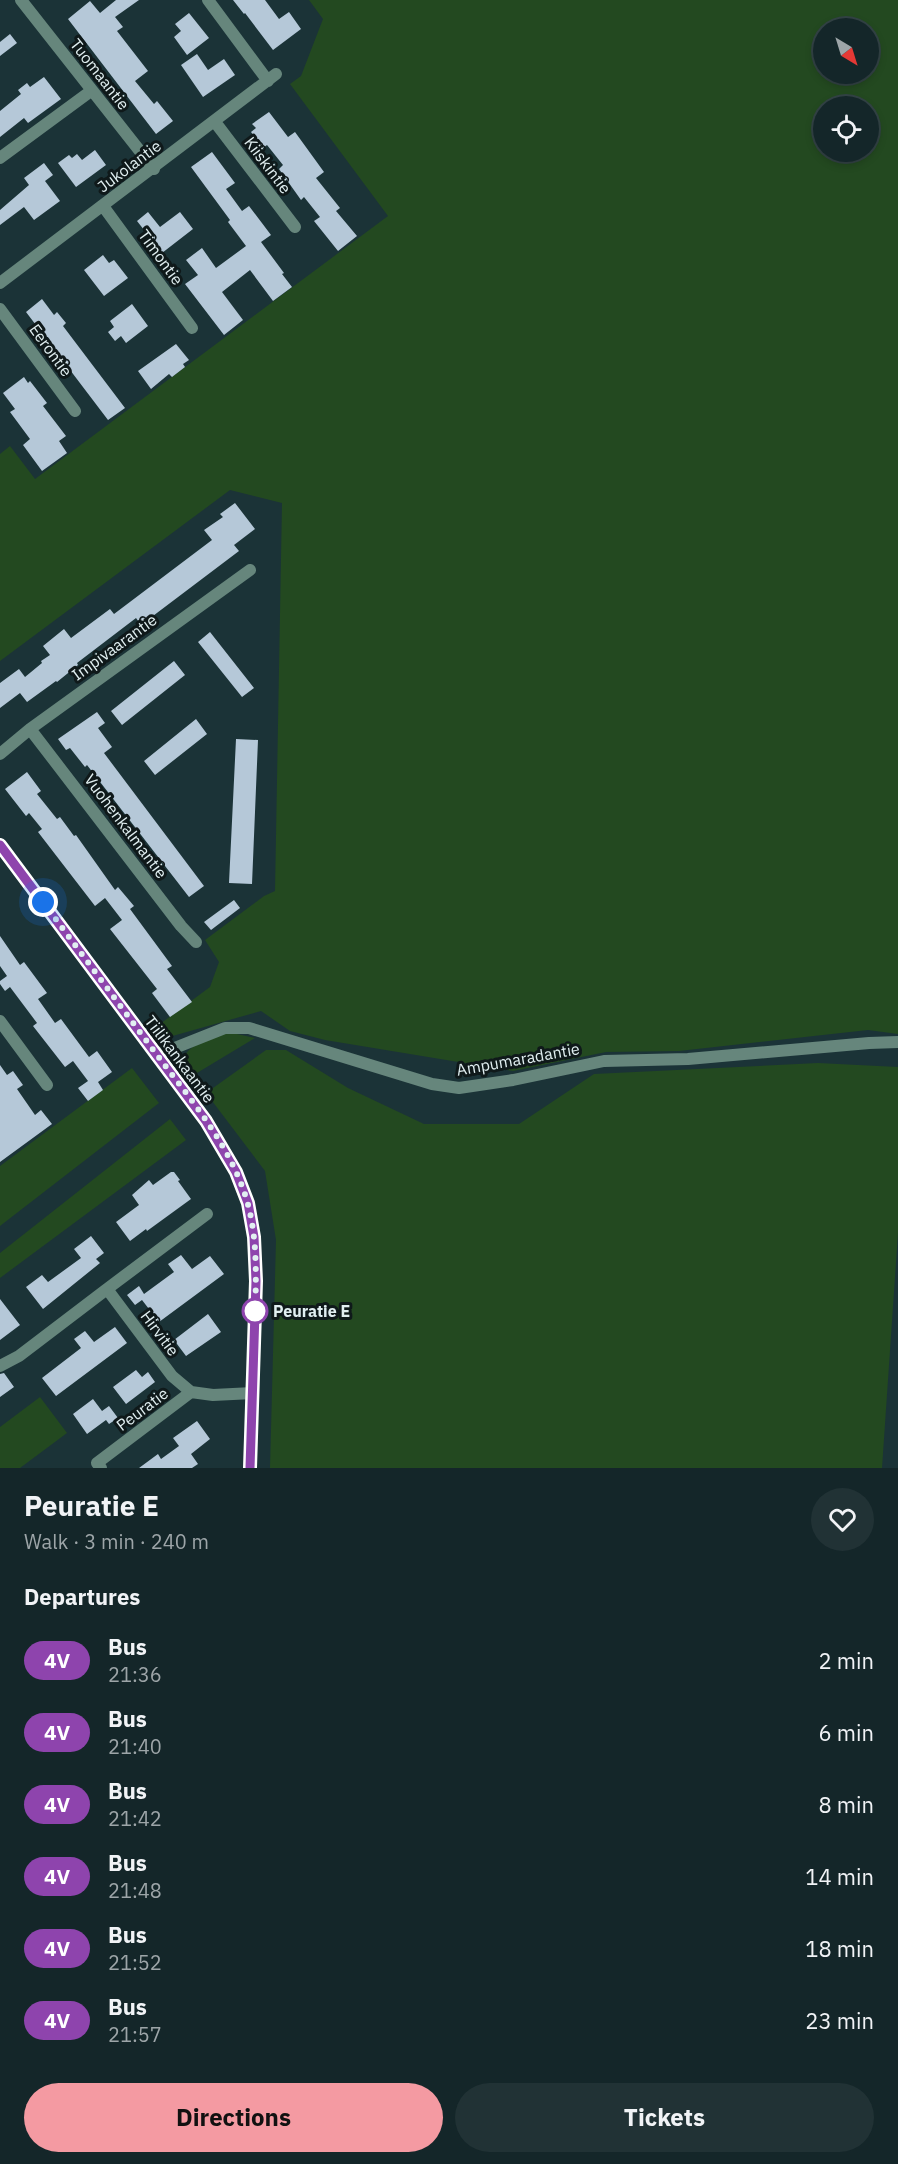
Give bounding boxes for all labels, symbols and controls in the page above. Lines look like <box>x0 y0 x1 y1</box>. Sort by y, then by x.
north arrow <box>813 18 879 84</box>
map controls <box>813 18 879 162</box>
street label: Tuomaantie <box>66 34 134 114</box>
button: locate <box>813 96 879 162</box>
street label: Kiiskintie <box>240 133 296 197</box>
street label: Jukolantie <box>93 135 165 196</box>
street label: Timontie <box>134 225 188 289</box>
street label: Eerontie <box>25 320 77 380</box>
street label: Impivaarantie <box>68 609 161 685</box>
street label: Vuohenkalmantie <box>80 770 172 882</box>
your location <box>28 887 58 917</box>
street label: Tiilikankaantie <box>141 1011 220 1107</box>
street label: Ampumaradantie <box>455 1038 581 1080</box>
marker: Peuratie E <box>242 1298 268 1324</box>
place label: Peuratie E <box>273 1301 350 1321</box>
street label: Hirvitie <box>136 1306 184 1360</box>
street label: Peuratie <box>112 1383 172 1435</box>
text: Peuratie E <box>24 1487 159 1524</box>
button: heart <box>811 1488 874 1551</box>
text: Walk · 3 min · 240 m <box>24 1528 209 1555</box>
text: Departures <box>24 1582 140 1611</box>
text: Bus <box>108 1632 147 1661</box>
text: 4V <box>44 1646 70 1674</box>
text: 2 min <box>818 1646 874 1675</box>
text: 21:36 <box>108 1661 162 1688</box>
text: Bus <box>108 1704 147 1733</box>
text: 4V <box>44 1718 70 1746</box>
text: 6 min <box>818 1718 874 1747</box>
text: 21:40 <box>108 1733 162 1760</box>
text: Bus <box>108 1776 147 1805</box>
text: 4V <box>44 1790 70 1818</box>
text: 8 min <box>818 1790 874 1819</box>
text: 21:42 <box>108 1805 162 1832</box>
text: Bus <box>108 1848 147 1877</box>
text: 4V <box>44 1862 70 1890</box>
text: 14 min <box>805 1862 874 1891</box>
text: 21:48 <box>108 1877 162 1904</box>
text: Bus <box>108 1920 147 1949</box>
text: 4V <box>44 1934 70 1962</box>
text: 18 min <box>805 1934 874 1963</box>
text: 21:52 <box>108 1949 162 1976</box>
text: Bus <box>108 1992 147 2021</box>
text: 4V <box>44 2006 70 2034</box>
text: 23 min <box>805 2006 874 2035</box>
text: 21:57 <box>108 2021 162 2048</box>
button: Directions <box>24 2083 443 2152</box>
button: Tickets <box>455 2083 874 2152</box>

